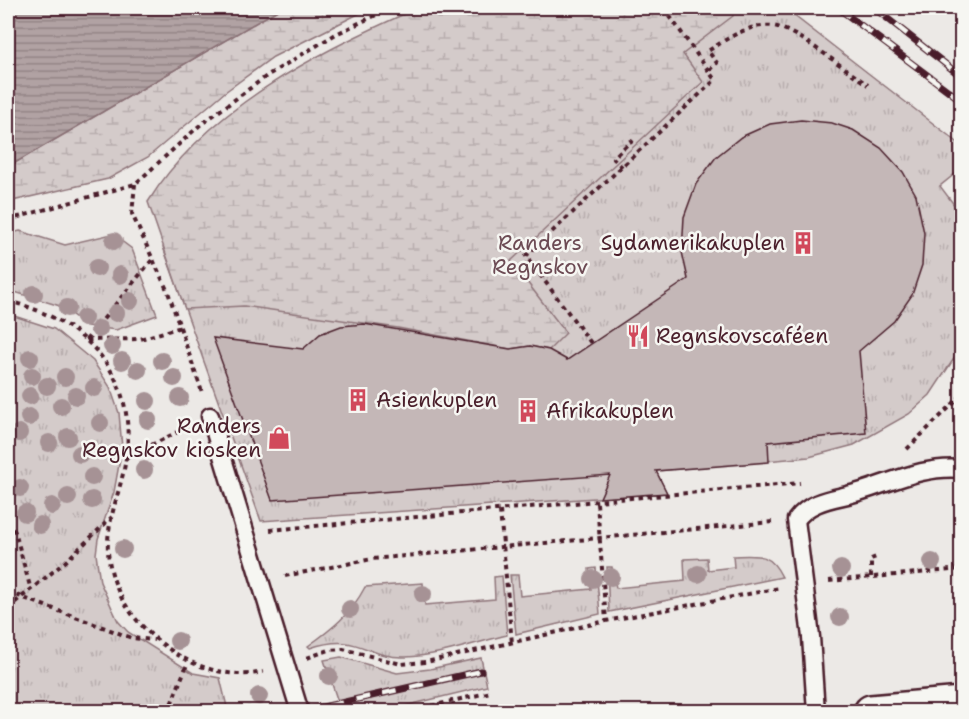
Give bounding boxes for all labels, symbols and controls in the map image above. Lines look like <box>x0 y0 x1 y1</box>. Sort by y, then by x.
park label: Randers Regnskov <box>492 229 588 281</box>
place label: Sydamerikakuplen <box>601 229 785 257</box>
building icon: Sydamerikakuplen <box>790 230 816 256</box>
place label: Regnskovscaféen <box>656 322 828 350</box>
restaurant icon: Regnskovscaféen <box>625 323 651 349</box>
place label: Asienkuplen <box>376 386 497 414</box>
building icon: Asienkuplen <box>345 387 371 413</box>
place label: Afrikakuplen <box>546 397 674 425</box>
building icon: Afrikakuplen <box>515 398 541 424</box>
place label: Randers Regnskov kiosken <box>82 412 261 464</box>
shop icon: Randers Regnskov kiosken <box>266 425 292 451</box>

